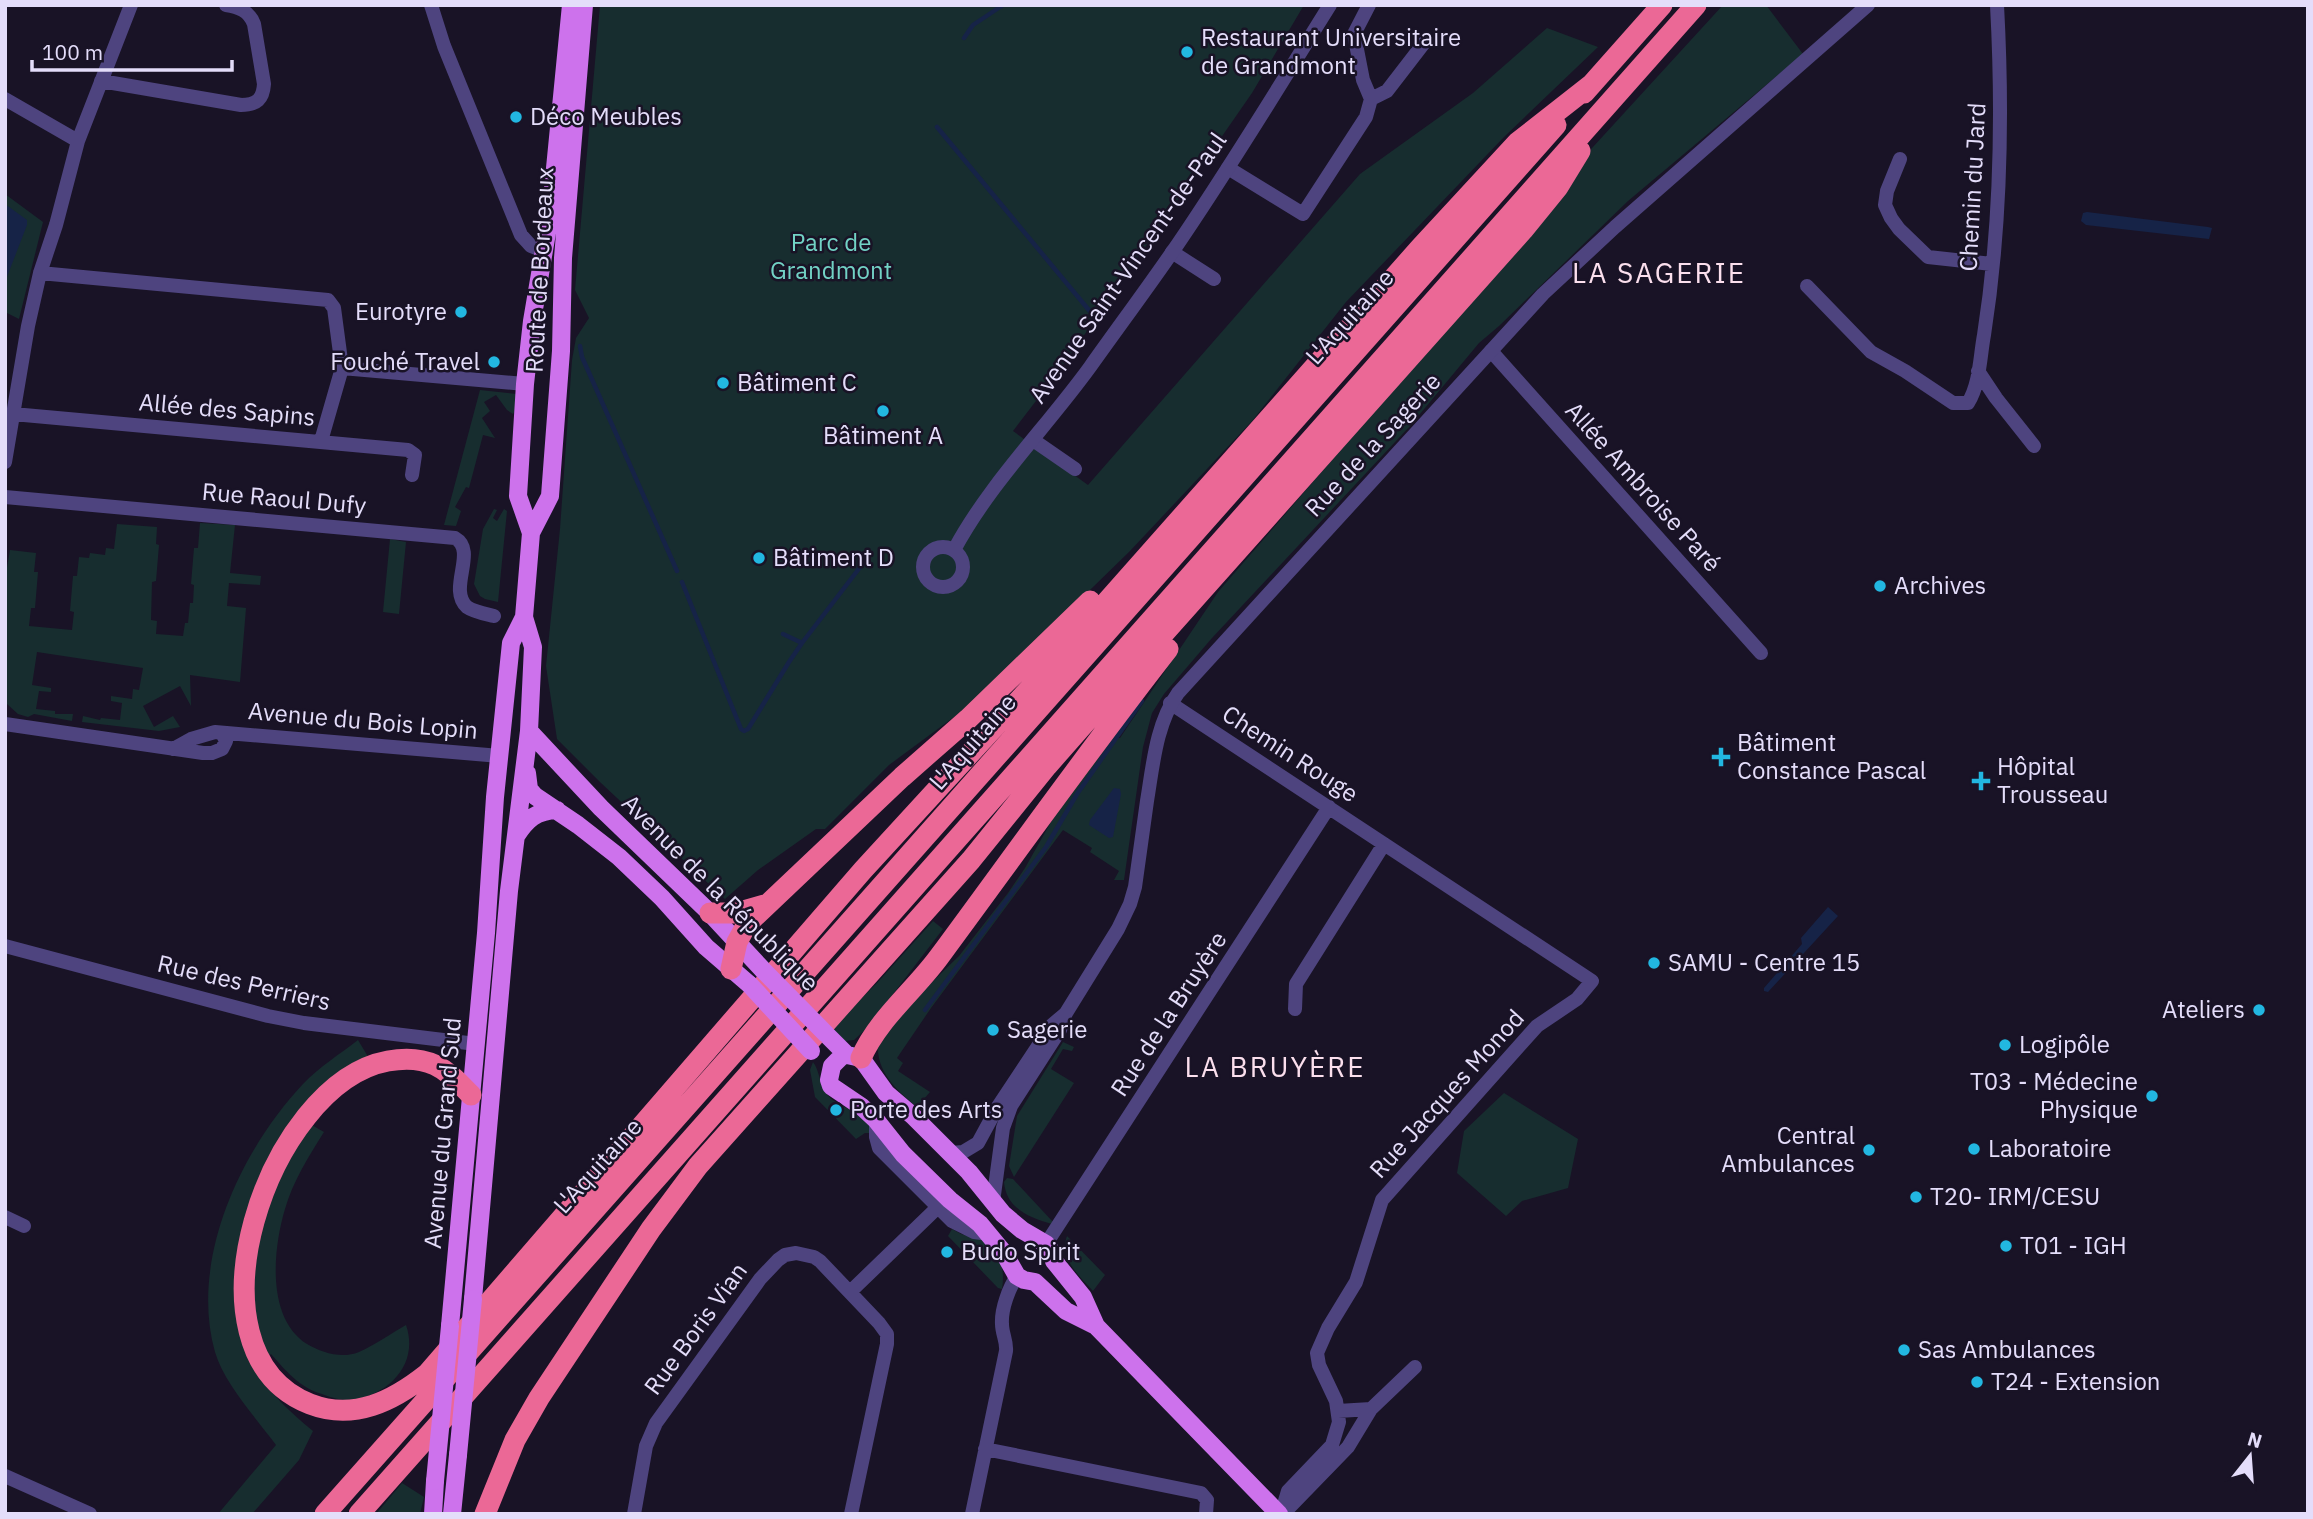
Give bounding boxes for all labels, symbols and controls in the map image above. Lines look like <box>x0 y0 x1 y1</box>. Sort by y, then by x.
place label: Restaurant Universitaire de Grandmont <box>1201 21 1461 81</box>
scale bar <box>32 28 231 72</box>
text: 100 m <box>42 38 103 66</box>
marker: Restaurant Universitaire de Grandmont <box>1179 44 1195 60</box>
place label: Déco Meubles <box>530 100 682 132</box>
street label: Chemin du Jard <box>1952 102 1992 272</box>
marker: Déco Meubles <box>508 109 524 125</box>
street label: Avenue Saint-Vincent-de-Paul <box>1021 126 1233 409</box>
street label: Route de Bordeaux <box>518 167 560 373</box>
park label: Parc de Grandmont <box>770 226 892 286</box>
district label: LA SAGERIE <box>1572 254 1746 291</box>
street label: L'Aquitaine <box>1298 262 1401 371</box>
place label: Eurotyre <box>355 295 447 327</box>
marker: Eurotyre <box>453 304 469 320</box>
place label: Fouché Travel <box>330 345 480 377</box>
marker: Fouché Travel <box>486 354 502 370</box>
street label: Rue de la Sagerie <box>1297 365 1447 523</box>
place label: Bâtiment C <box>737 366 857 398</box>
marker: Bâtiment C <box>715 375 731 391</box>
street label: Allée des Sapins <box>138 385 317 433</box>
street label: Allée Ambroise Paré <box>1559 395 1729 578</box>
marker: Bâtiment A <box>875 403 891 419</box>
place label: Bâtiment A <box>823 419 943 451</box>
street label: Rue Raoul Dufy <box>201 475 368 521</box>
place label: Bâtiment D <box>773 541 894 573</box>
marker: Bâtiment D <box>751 550 767 566</box>
place label: Archives <box>1894 569 1986 601</box>
marker: Archives <box>1872 578 1888 594</box>
street label: L'Aquitaine <box>921 686 1023 796</box>
street label: Avenue du Bois Lopin <box>247 694 479 746</box>
street label: Chemin Rouge <box>1217 697 1365 809</box>
place label: Bâtiment Constance Pascal <box>1737 726 1926 786</box>
marker: Bâtiment Constance Pascal <box>1711 747 1731 767</box>
place label: Hôpital Trousseau <box>1997 750 2108 810</box>
marker: Hôpital Trousseau <box>1971 771 1991 791</box>
street label: Avenue de la République <box>615 787 826 998</box>
street label: Rue de la Bruyère <box>1103 925 1233 1102</box>
place label: SAMU - Centre 15 <box>1668 946 1860 978</box>
street label: Rue des Perriers <box>154 947 334 1018</box>
marker: SAMU - Centre 15 <box>1646 955 1662 971</box>
place label: Ateliers <box>2162 993 2245 1025</box>
street label: Rue Jacques Monod <box>1362 1002 1531 1185</box>
marker: Ateliers <box>2251 1002 2267 1018</box>
place label: Sagerie <box>1007 1013 1087 1045</box>
street label: Avenue du Grand Sud <box>416 1016 468 1250</box>
marker: Sagerie <box>985 1022 1001 1038</box>
place label: Logipôle <box>2019 1028 2110 1060</box>
marker: Logipôle <box>1997 1037 2013 1053</box>
district label: LA BRUYÈRE <box>1184 1048 1366 1085</box>
place label: T03 - Médecine Physique <box>1970 1065 2138 1125</box>
marker: T03 - Médecine Physique <box>2144 1088 2160 1104</box>
place label: Porte des Arts <box>850 1093 1002 1125</box>
marker: Porte des Arts <box>828 1102 844 1118</box>
street label: L'Aquitaine <box>546 1111 649 1220</box>
place label: Central Ambulances <box>1721 1119 1855 1179</box>
place label: Laboratoire <box>1988 1132 2111 1164</box>
marker: Laboratoire <box>1966 1141 1982 1157</box>
marker: Central Ambulances <box>1861 1142 1877 1158</box>
place label: T20- IRM/CESU <box>1930 1180 2100 1212</box>
marker: T20- IRM/CESU <box>1908 1189 1924 1205</box>
place label: T01 - IGH <box>2020 1229 2127 1261</box>
place label: Budo Spirit <box>961 1235 1080 1267</box>
marker: T01 - IGH <box>1998 1238 2014 1254</box>
marker: Budo Spirit <box>939 1244 955 1260</box>
street label: Rue Boris Vian <box>636 1256 754 1401</box>
place label: Sas Ambulances <box>1918 1333 2096 1365</box>
marker: Sas Ambulances <box>1896 1342 1912 1358</box>
place label: T24 - Extension <box>1991 1365 2161 1397</box>
marker: T24 - Extension <box>1969 1374 1985 1390</box>
north arrow <box>2215 1421 2285 1491</box>
text: N <box>2245 1426 2265 1453</box>

